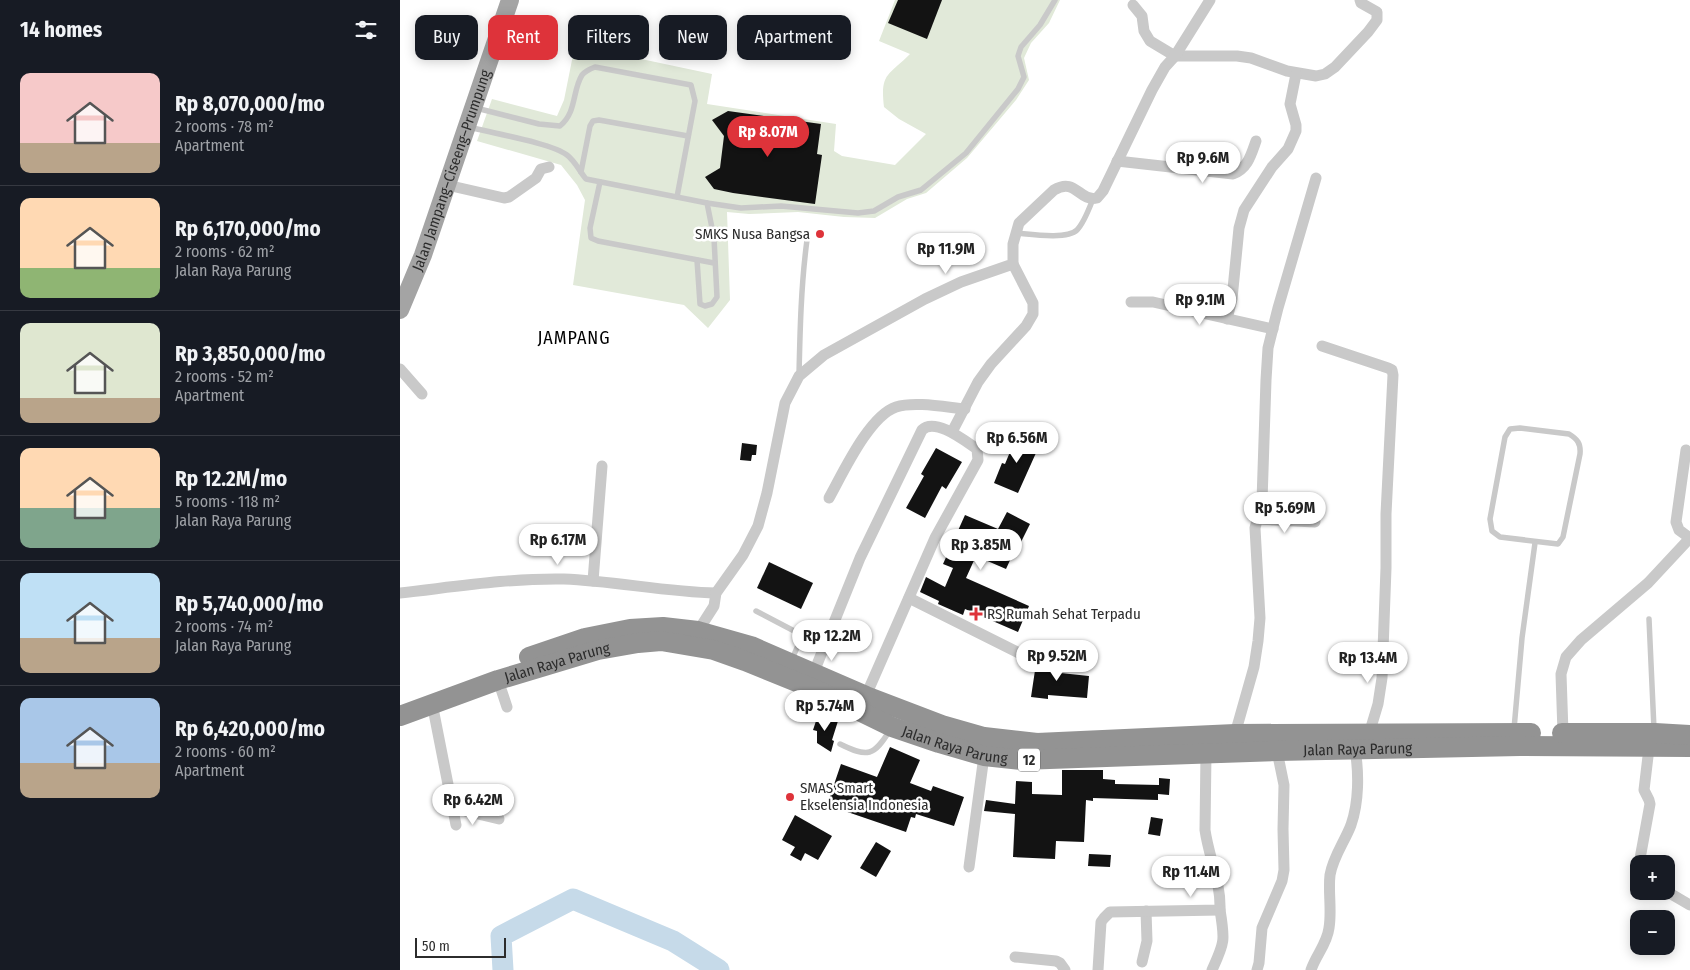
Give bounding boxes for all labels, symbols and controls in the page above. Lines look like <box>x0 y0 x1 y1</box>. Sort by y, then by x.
chip: Buy <box>415 15 478 60</box>
chip: Rent <box>488 15 558 60</box>
chip: Filters <box>568 15 649 60</box>
chip: New <box>659 15 727 60</box>
chip: Apartment <box>737 15 851 60</box>
icon: filters <box>352 16 380 44</box>
text: 14 homes <box>20 17 102 43</box>
street label: Jalan Jampang–Ciseeng–Prumpung <box>408 67 495 274</box>
text: Rp 8,070,000/mo <box>175 91 325 117</box>
icon: home <box>60 93 120 153</box>
pin: Rp 8.07M <box>716 116 820 158</box>
text: 2 rooms · 78 m² <box>175 117 274 136</box>
text: Rp 8.07M <box>738 122 798 141</box>
text: Apartment <box>175 136 244 155</box>
pin: Rp 9.6M <box>1157 142 1249 184</box>
text: Rp 9.6M <box>1177 148 1229 167</box>
text: Rp 6,170,000/mo <box>175 216 321 242</box>
icon: home <box>60 218 120 278</box>
place label: SMKS Nusa Bangsa <box>695 225 810 243</box>
marker: SMKS Nusa Bangsa <box>814 228 826 240</box>
pin: Rp 11.9M <box>894 232 998 275</box>
text: Rp 11.9M <box>917 239 975 258</box>
text: 2 rooms · 62 m² <box>175 242 274 261</box>
text: Jalan Raya Parung <box>175 261 291 280</box>
pin: Rp 9.1M <box>1154 284 1246 326</box>
text: Rp 9.1M <box>1175 290 1225 309</box>
district label: JAMPANG <box>537 327 611 349</box>
text: Rp 3,850,000/mo <box>175 341 325 367</box>
icon: home <box>60 343 120 403</box>
text: 2 rooms · 52 m² <box>175 367 274 386</box>
text: Apartment <box>175 386 244 405</box>
pin: Rp 6.56M <box>965 422 1069 464</box>
text: Rp 6.56M <box>987 428 1047 447</box>
text: Rp 12.2M/mo <box>175 466 287 492</box>
icon: home <box>60 468 120 528</box>
text: 5 rooms · 118 m² <box>175 492 280 511</box>
pin: Rp 5.69M <box>1233 492 1337 534</box>
text: Rp 5.69M <box>1255 498 1315 517</box>
text: Jalan Raya Parung <box>175 511 291 530</box>
pin: Rp 6.17M <box>506 524 610 566</box>
pin: Rp 3.85M <box>929 528 1033 571</box>
text: Rp 6.17M <box>530 530 586 549</box>
text: Rp 3.85M <box>951 535 1011 554</box>
text: Rp 5,740,000/mo <box>175 591 323 617</box>
icon: home <box>60 593 120 653</box>
place label: RS Rumah Sehat Terpadu <box>987 605 1141 623</box>
marker: RS Rumah Sehat Terpadu <box>969 607 983 621</box>
text: 2 rooms · 74 m² <box>175 617 273 636</box>
pin: Rp 12.2M <box>780 620 884 662</box>
text: Rp 12.2M <box>803 626 861 645</box>
text: Jalan Raya Parung <box>175 636 291 655</box>
street label: Jalan Raya Parung <box>502 639 611 687</box>
pin: Rp 9.52M <box>1005 640 1109 682</box>
pin: Rp 13.4M <box>1316 642 1420 684</box>
text: Rp 9.52M <box>1027 646 1087 665</box>
text: Rp 13.4M <box>1339 648 1397 667</box>
pin: Rp 5.74M <box>773 690 877 732</box>
text: Rp 5.74M <box>796 696 854 715</box>
text: Rp 6,420,000/mo <box>175 716 325 742</box>
icon: home <box>60 718 120 778</box>
street label: Jalan Raya Parung <box>900 722 1008 767</box>
street label: Jalan Raya Parung <box>1303 739 1412 759</box>
text: 2 rooms · 60 m² <box>175 742 276 761</box>
road number: 12 <box>1018 748 1040 772</box>
text: Apartment <box>175 761 244 780</box>
place label: SMAS Smart Ekselensia Indonesia <box>800 779 929 814</box>
pin: Rp 6.42M <box>421 784 525 826</box>
text: Rp 6.42M <box>443 790 503 809</box>
marker: SMAS Smart Ekselensia Indonesia <box>784 791 796 803</box>
map controls <box>1630 855 1675 955</box>
button: + <box>1630 855 1675 900</box>
pin: Rp 11.4M <box>1139 856 1243 898</box>
text: Rp 11.4M <box>1162 862 1220 881</box>
button: − <box>1630 910 1675 955</box>
scale bar <box>415 935 506 958</box>
text: 50 m <box>422 938 450 955</box>

